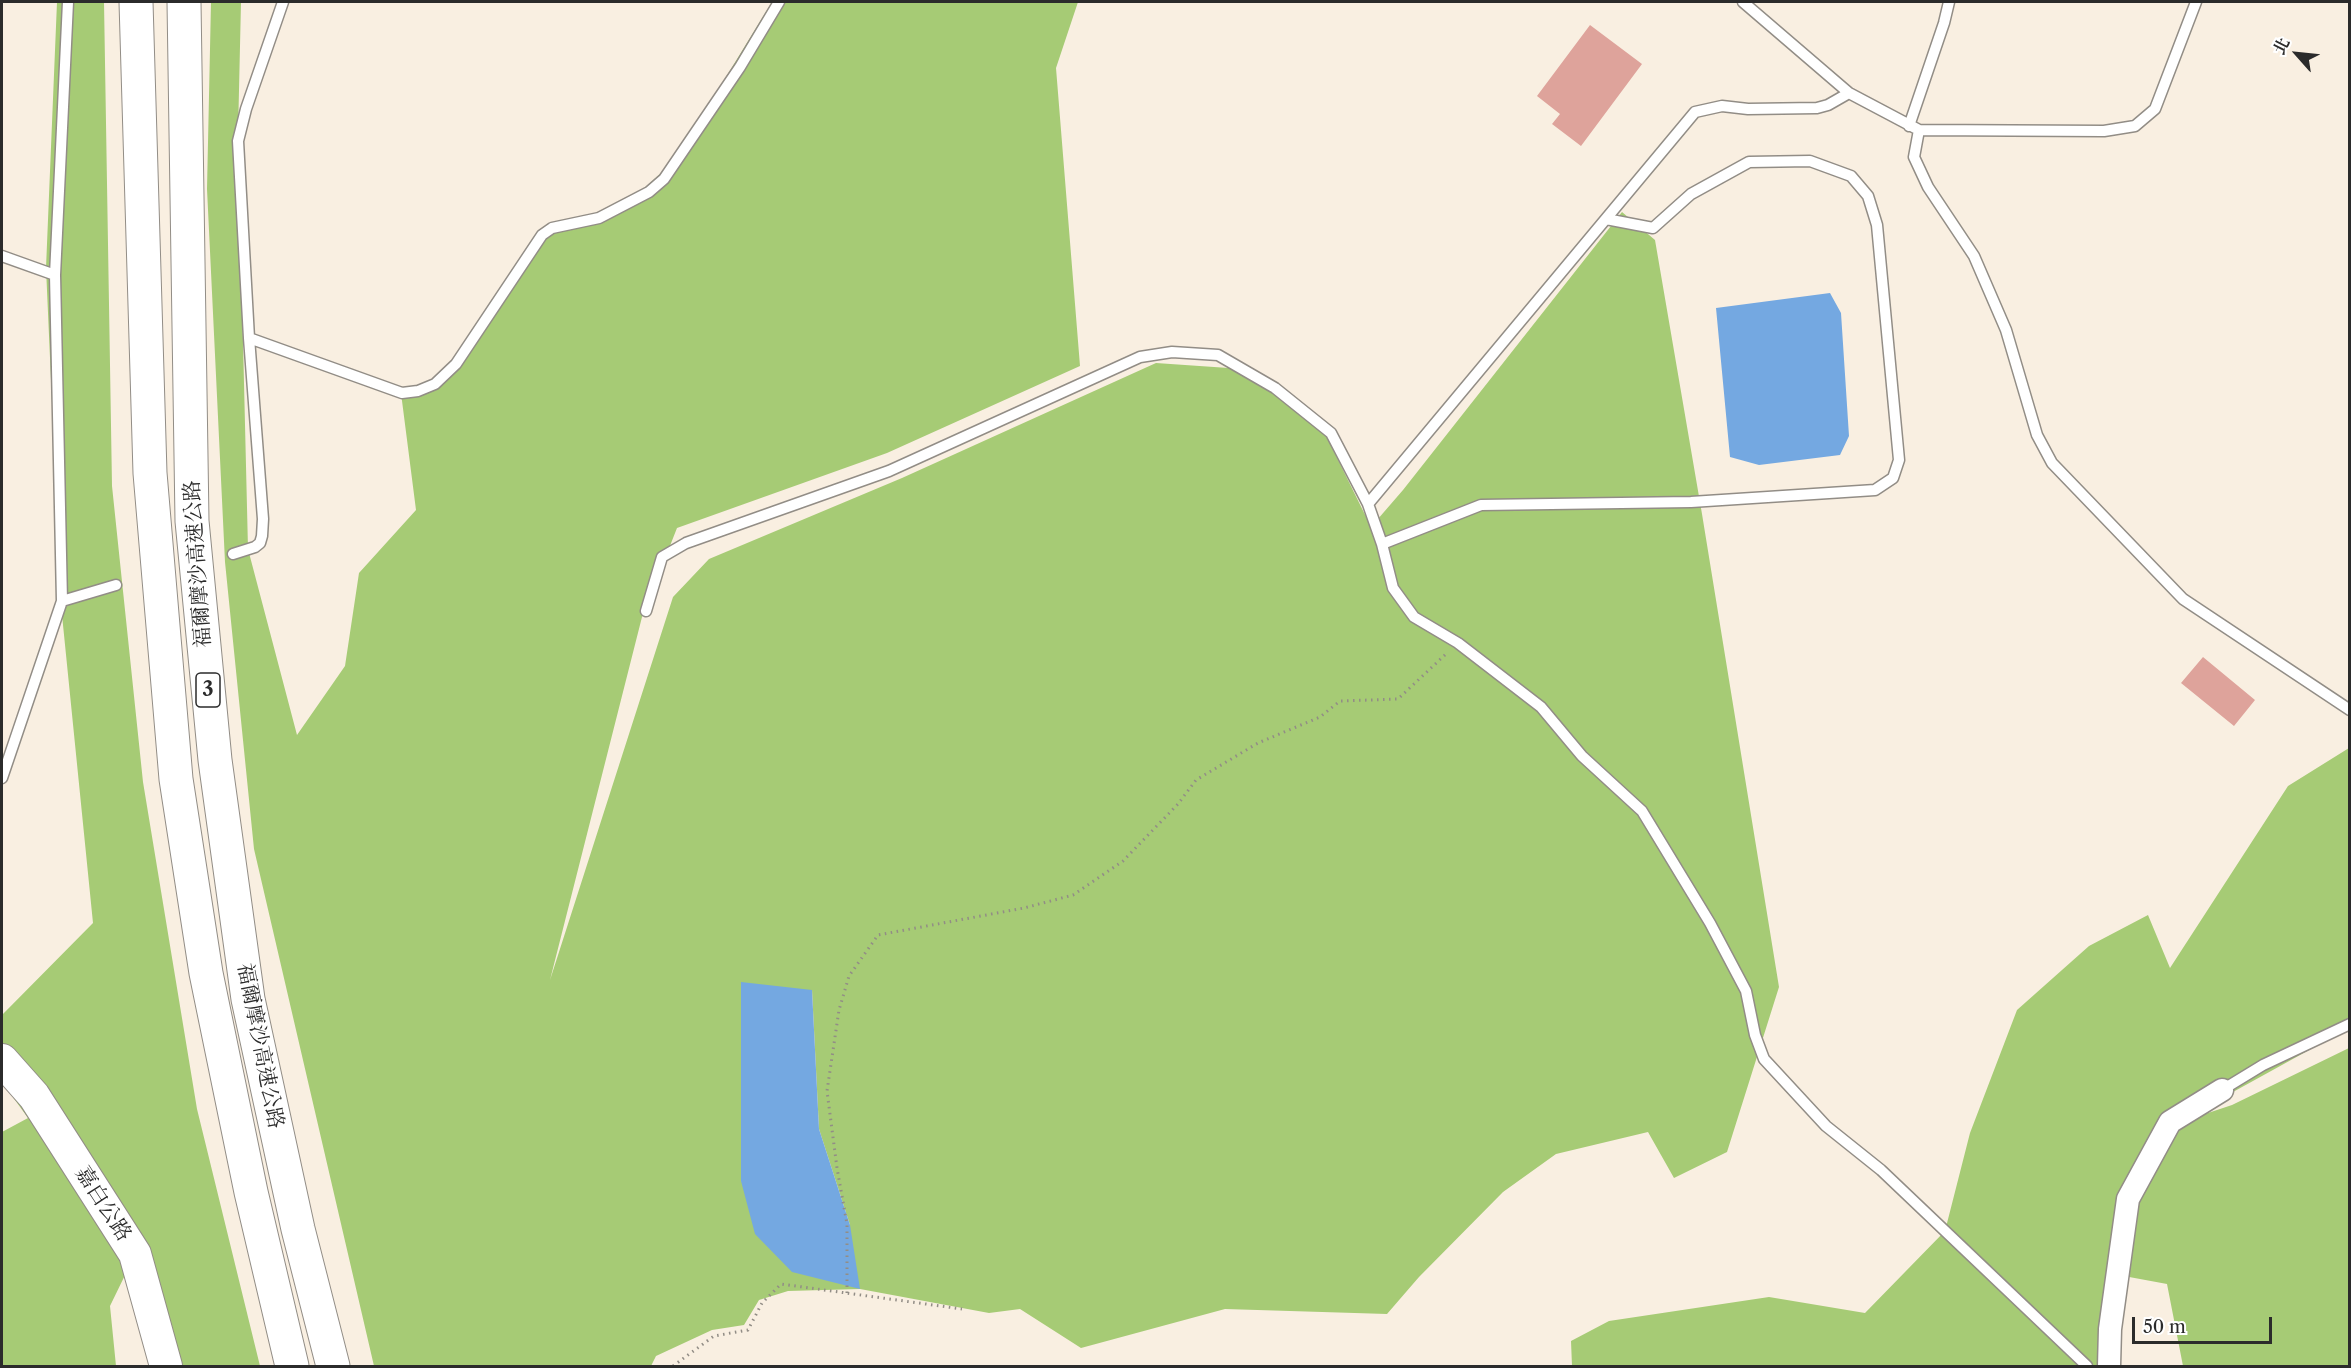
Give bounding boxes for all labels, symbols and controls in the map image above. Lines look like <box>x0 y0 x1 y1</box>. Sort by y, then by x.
north arrow <box>2267 24 2327 84</box>
text: 北 <box>2268 34 2294 58</box>
street label: 福爾摩沙高速公路 <box>180 479 216 649</box>
road number: 3 <box>196 673 220 707</box>
street label: 福爾摩沙高速公路 <box>232 961 288 1131</box>
street label: 嘉白公路 <box>70 1162 136 1246</box>
scale bar <box>2135 1305 2274 1343</box>
text: 50 m <box>2143 1316 2186 1338</box>

